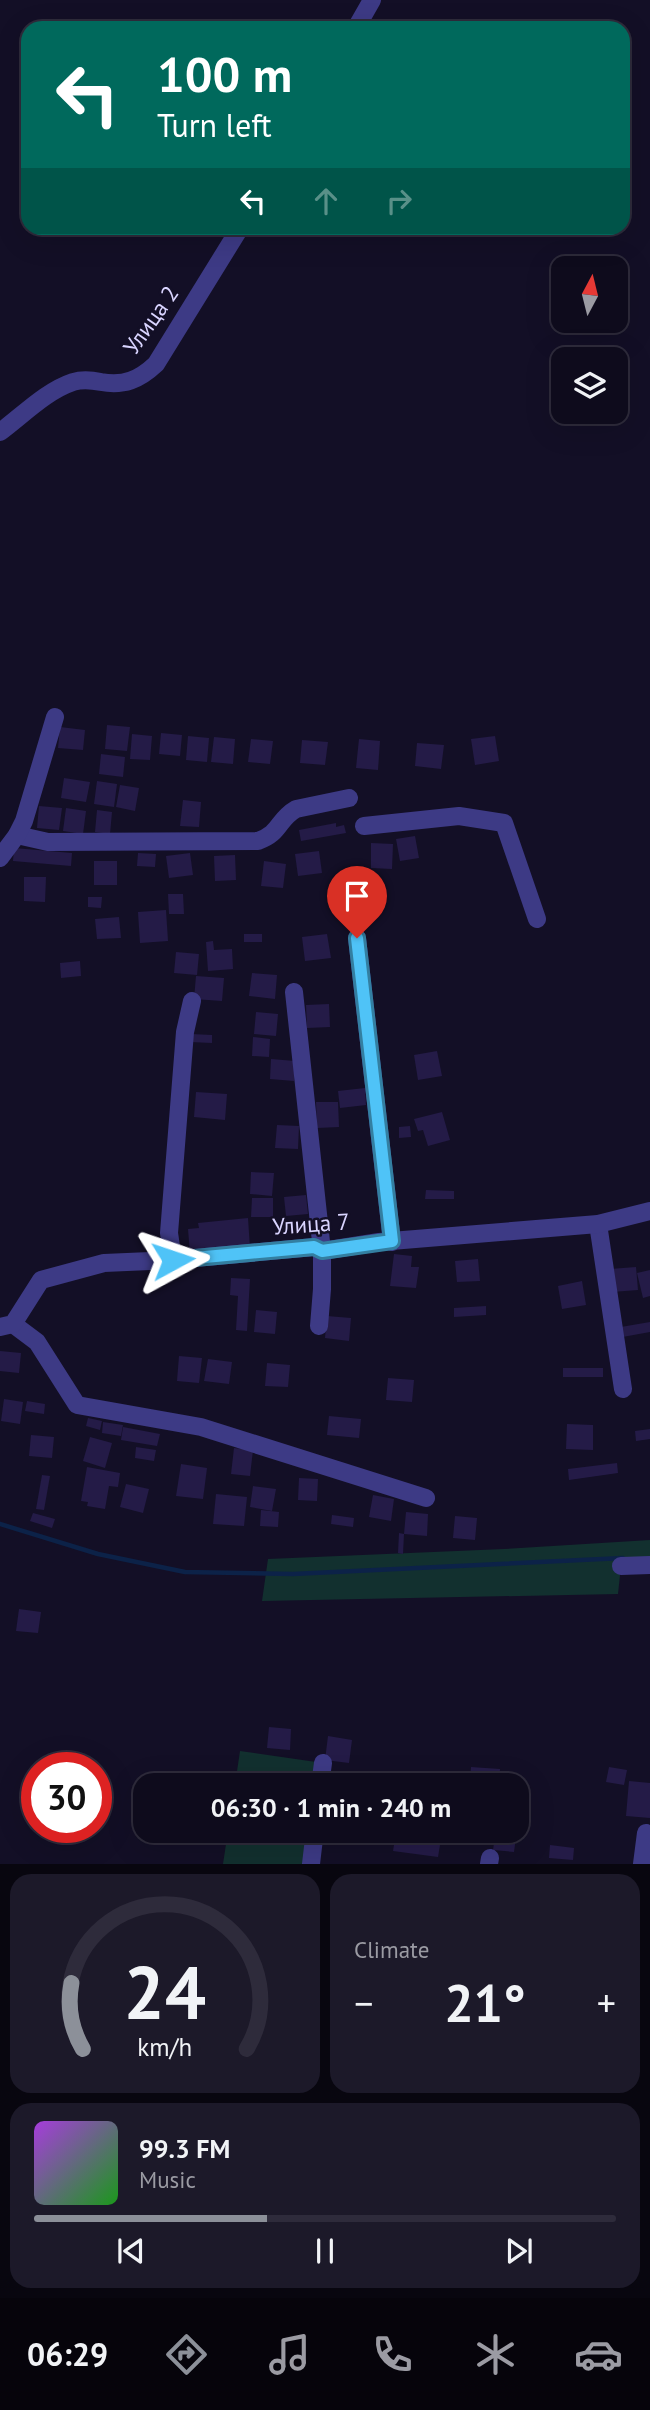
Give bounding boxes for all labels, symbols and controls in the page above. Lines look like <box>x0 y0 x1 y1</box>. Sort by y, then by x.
text: 100 m <box>157 42 292 106</box>
icon: left <box>42 49 133 140</box>
text: Turn left <box>157 104 272 146</box>
icon: left <box>234 182 272 220</box>
icon: ahead <box>307 182 345 220</box>
icon: right <box>380 182 418 220</box>
north arrow <box>551 256 628 332</box>
map controls <box>551 256 628 424</box>
street label: Улица 2 <box>116 280 185 360</box>
button: layers <box>551 347 628 424</box>
pin <box>327 866 387 938</box>
icon: arrive <box>338 877 376 915</box>
street label: Улица 7 <box>271 1206 351 1241</box>
position arrow <box>136 1223 210 1297</box>
speed limit sign: 30 <box>21 1752 112 1843</box>
text: 06:30 · 1 min · 240 m <box>211 1791 451 1824</box>
text: Climate <box>354 1935 429 1964</box>
text: 24 <box>124 1946 206 2040</box>
text: 21° <box>444 1969 526 2036</box>
text: − <box>354 1978 373 2027</box>
text: + <box>597 1978 616 2027</box>
text: km/h <box>138 2031 192 2063</box>
text: 99.3 FM <box>139 2132 230 2165</box>
text: Music <box>139 2165 196 2194</box>
icon: previous <box>112 2232 150 2270</box>
icon: pause <box>306 2232 344 2270</box>
icon: next <box>500 2232 538 2270</box>
icon: directions <box>162 2330 211 2379</box>
icon: music <box>265 2330 314 2379</box>
icon: phone <box>368 2330 417 2379</box>
icon: climate <box>471 2330 520 2379</box>
icon: car <box>574 2330 623 2379</box>
text: 06:29 <box>27 2333 108 2375</box>

